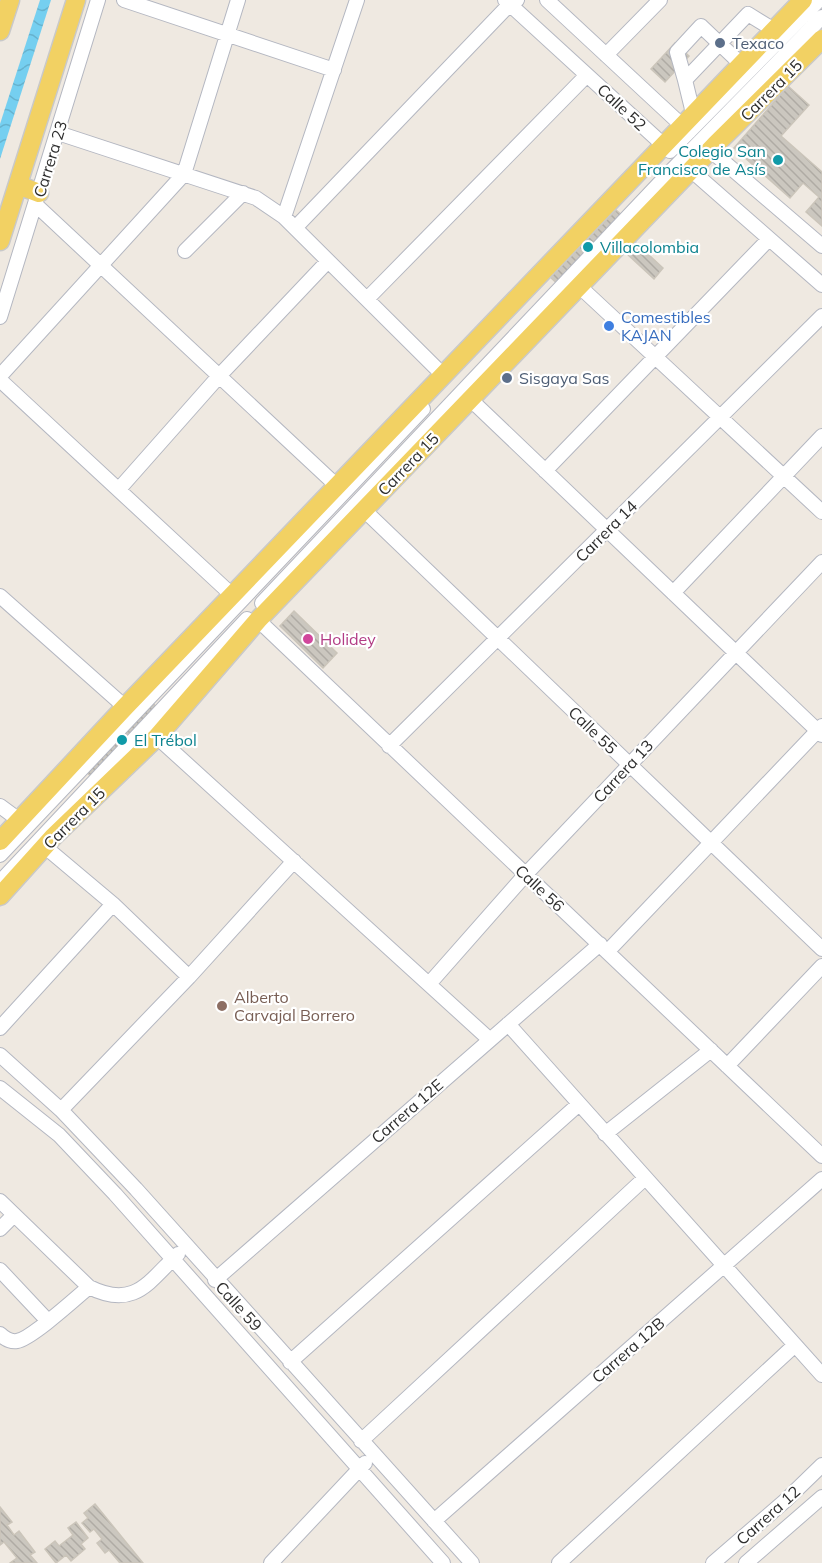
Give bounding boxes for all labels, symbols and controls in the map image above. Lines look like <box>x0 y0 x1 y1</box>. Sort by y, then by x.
place label: Texaco <box>732 33 784 53</box>
marker: Texaco <box>713 36 727 50</box>
street label: Carrera 15 <box>736 55 806 125</box>
street label: Calle 52 <box>593 79 651 135</box>
street label: Carrera 23 <box>29 118 71 200</box>
place label: Colegio San Francisco de Asís <box>638 141 766 179</box>
marker: Colegio San Francisco de Asís <box>771 153 785 167</box>
place label: Villacolombia <box>600 237 699 257</box>
marker: Villacolombia <box>581 240 595 254</box>
place label: Comestibles KAJAN <box>621 307 711 345</box>
marker: Comestibles KAJAN <box>602 319 616 333</box>
place label: Sisgaya Sas <box>519 368 610 388</box>
marker: Sisgaya Sas <box>500 371 514 385</box>
street label: Carrera 15 <box>373 429 443 499</box>
street label: Carrera 14 <box>571 496 641 566</box>
place label: Holidey <box>320 629 376 649</box>
marker: Holidey <box>301 632 315 646</box>
street label: Calle 55 <box>564 702 622 758</box>
place label: El Trébol <box>134 730 197 750</box>
marker: El Trébol <box>115 733 129 747</box>
street label: Carrera 13 <box>589 735 657 807</box>
street label: Carrera 15 <box>39 783 109 853</box>
street label: Calle 56 <box>511 860 569 916</box>
place label: Alberto Carvajal Borrero <box>234 987 355 1025</box>
marker: Alberto Carvajal Borrero <box>215 999 229 1013</box>
street label: Carrera 12E <box>367 1074 447 1148</box>
street label: Calle 59 <box>211 1277 267 1335</box>
street label: Carrera 12B <box>587 1313 669 1387</box>
street label: Carrera 12 <box>732 1481 804 1549</box>

